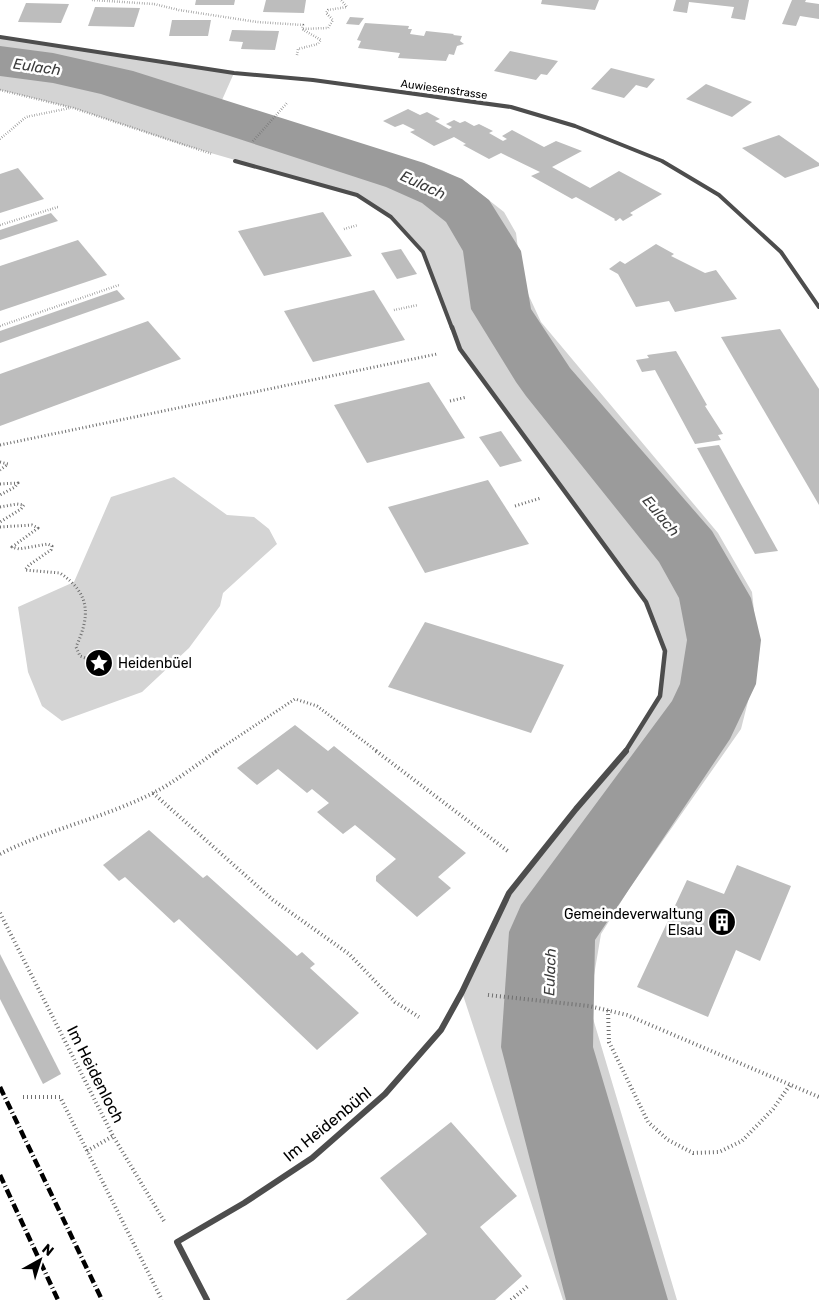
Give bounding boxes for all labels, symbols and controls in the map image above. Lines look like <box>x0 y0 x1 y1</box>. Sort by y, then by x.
water label: Eulach <box>12 55 62 79</box>
street label: Auwiesenstrasse <box>400 77 488 102</box>
water label: Eulach <box>398 167 448 203</box>
water label: Eulach <box>639 492 683 540</box>
place icon: Heidenbüel <box>84 648 114 678</box>
place label: Heidenbüel <box>118 655 192 672</box>
place label: Gemeindeverwaltung Elsau <box>564 906 703 939</box>
building icon: Gemeindeverwaltung Elsau <box>707 907 737 937</box>
water label: Eulach <box>540 948 560 996</box>
street label: Im Heidenloch <box>63 1022 128 1126</box>
street label: Im Heidenbühl <box>279 1083 375 1166</box>
north arrow <box>15 1235 65 1285</box>
text: N <box>39 1241 57 1260</box>

